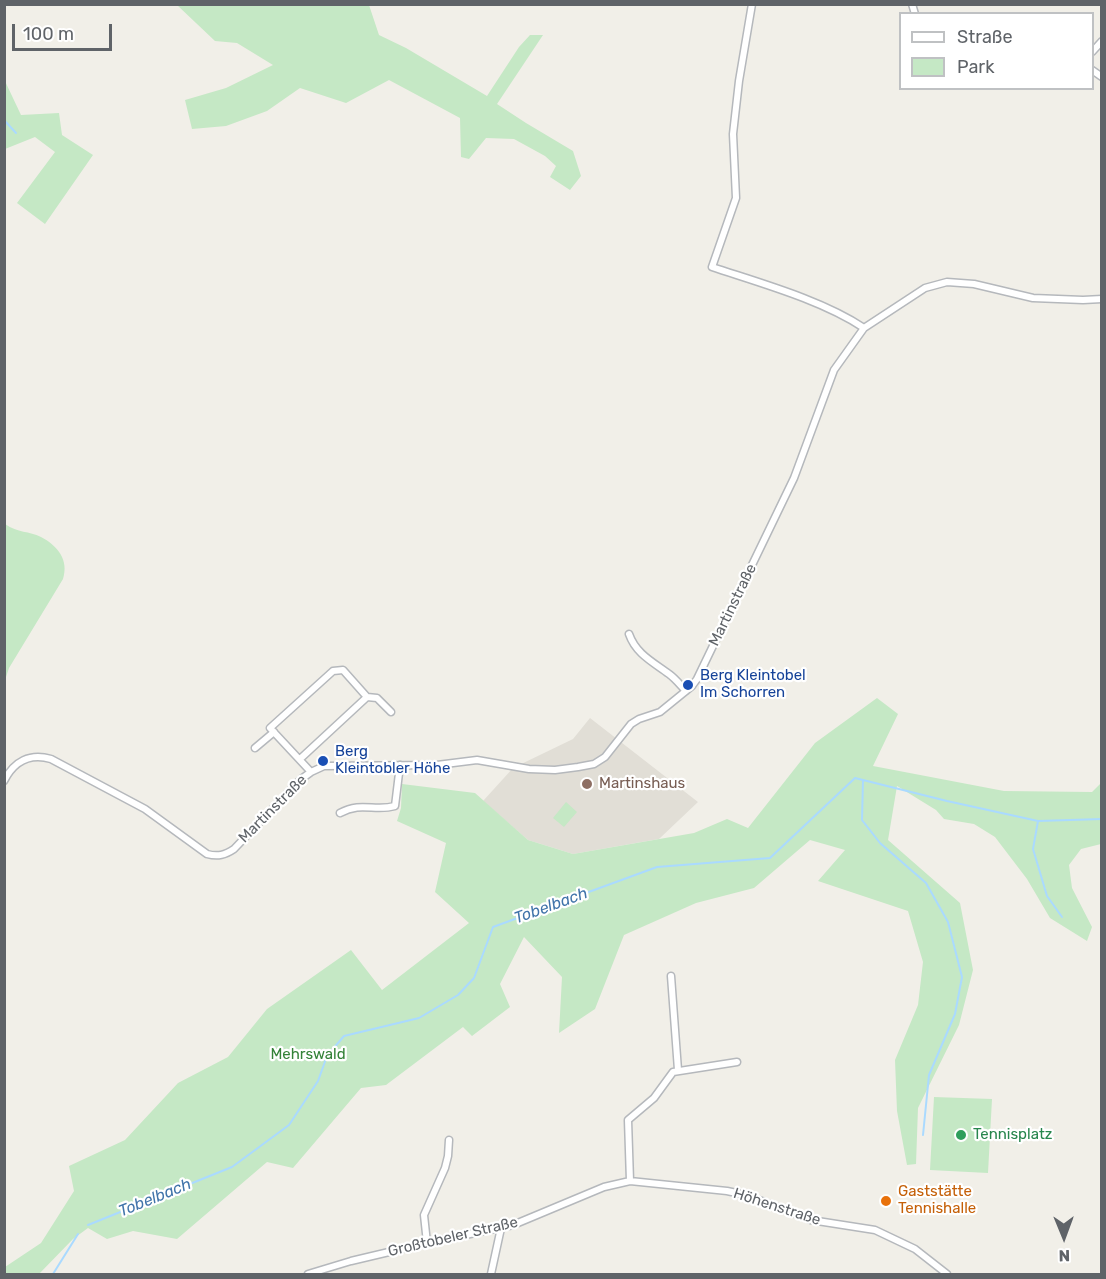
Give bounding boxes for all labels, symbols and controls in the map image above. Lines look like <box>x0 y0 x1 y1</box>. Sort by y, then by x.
scale bar <box>15 12 116 50</box>
legend <box>899 12 1094 90</box>
text: 100 m <box>23 23 74 45</box>
text: Straße <box>957 26 1013 48</box>
text: Park <box>957 56 994 78</box>
street label: Martinstraße <box>705 561 761 649</box>
place label: Berg Kleintobel Im Schorren <box>700 667 806 702</box>
marker: Berg Kleintobel Im Schorren <box>681 678 695 692</box>
place label: Berg Kleintobler Höhe <box>335 743 450 778</box>
marker: Berg Kleintobler Höhe <box>316 754 330 768</box>
street label: Martinstraße <box>235 771 311 847</box>
place label: Martinshaus <box>599 775 685 793</box>
marker: Martinshaus <box>580 777 594 791</box>
water label: Tobelbach <box>512 884 590 928</box>
park label: Mehrswald <box>270 1046 346 1064</box>
place label: Tennisplatz <box>973 1126 1052 1144</box>
marker: Tennisplatz <box>954 1128 968 1142</box>
water label: Tobelbach <box>116 1175 194 1221</box>
place label: Gaststätte Tennishalle <box>898 1183 976 1218</box>
street label: Höhenstraße <box>731 1184 823 1230</box>
marker: Gaststätte Tennishalle <box>879 1194 893 1208</box>
north arrow <box>1034 1207 1094 1267</box>
street label: Großtobeler Straße <box>386 1213 520 1261</box>
text: N <box>1058 1246 1070 1265</box>

